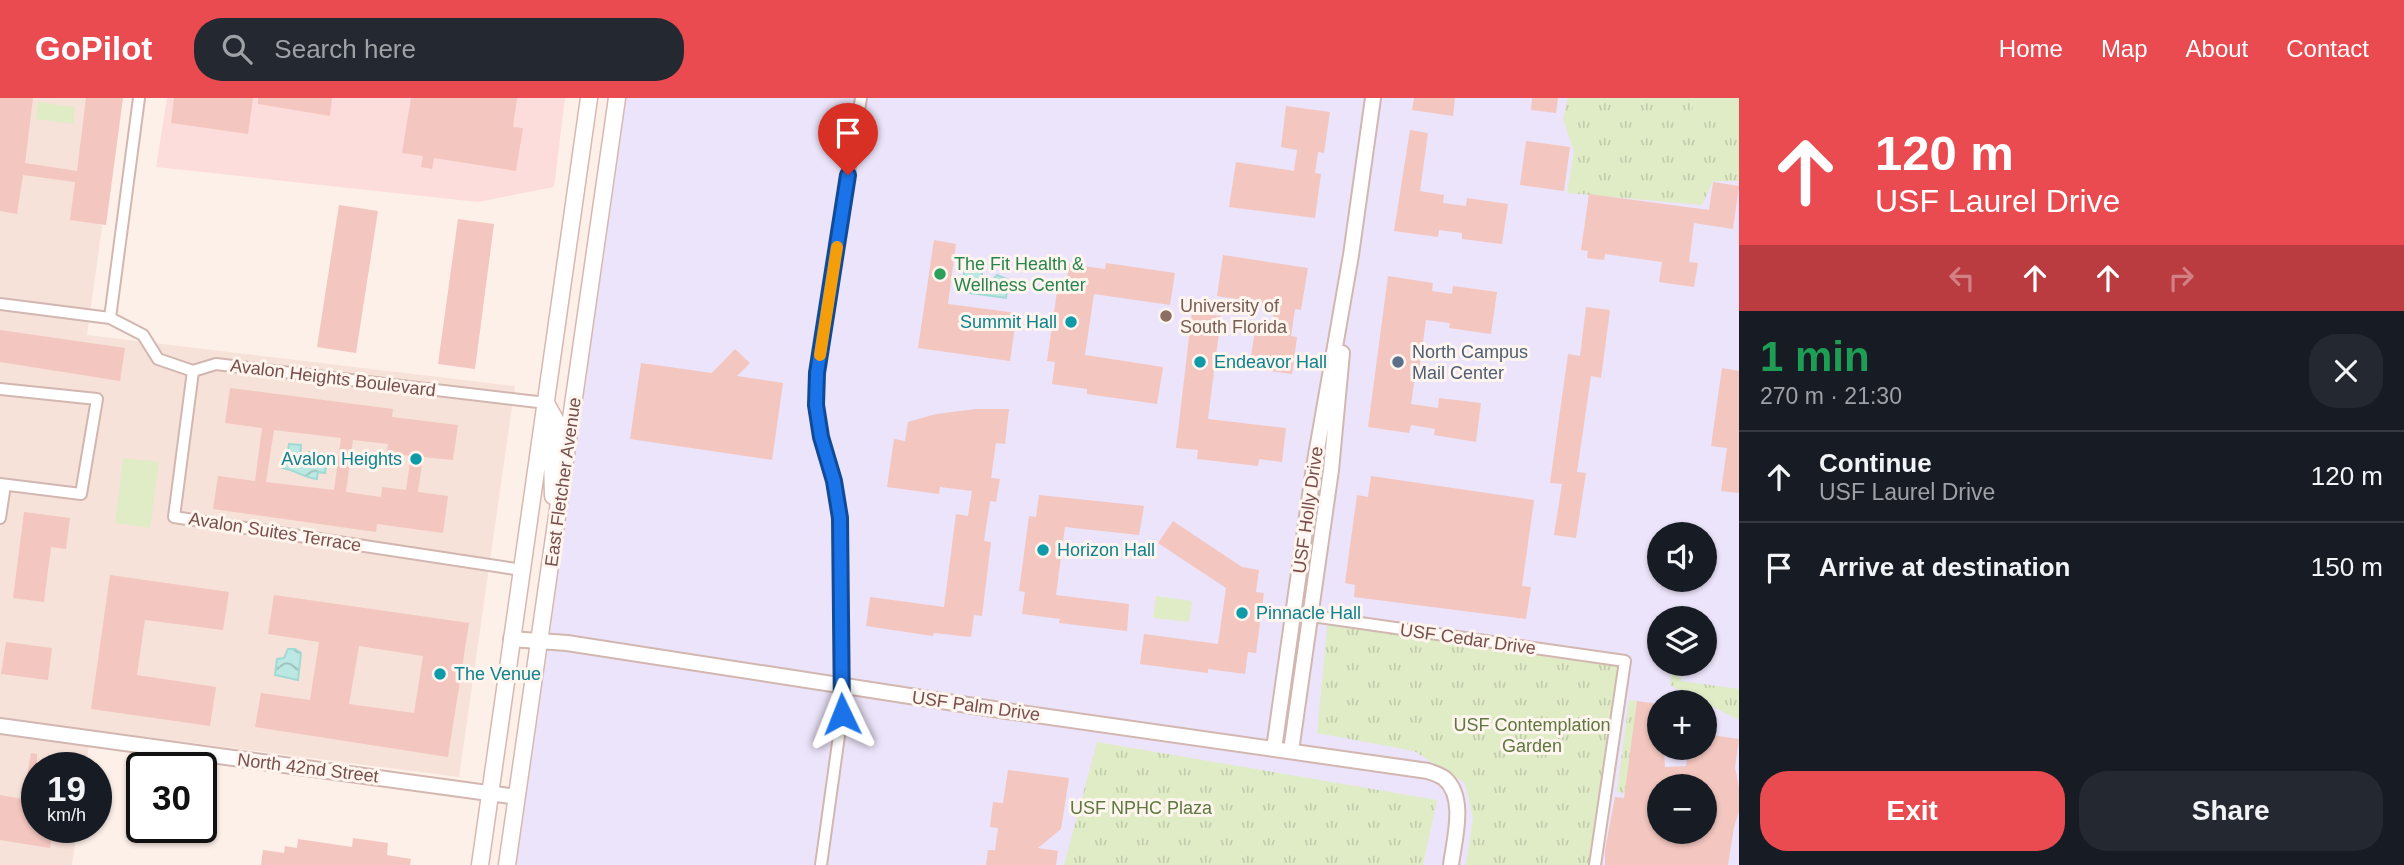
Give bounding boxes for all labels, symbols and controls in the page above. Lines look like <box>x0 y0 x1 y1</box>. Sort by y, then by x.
search box <box>194 18 684 81</box>
text: GoPilot <box>35 30 152 67</box>
icon: search <box>218 30 256 68</box>
text: Search here <box>274 34 416 64</box>
text: Home <box>1999 35 2063 62</box>
text: Map <box>2101 35 2148 62</box>
text: About <box>2186 35 2248 62</box>
text: Contact <box>2286 35 2369 62</box>
pin <box>818 103 878 175</box>
icon: arrive <box>829 114 867 152</box>
icon: ahead <box>1760 126 1851 217</box>
text: 120 m <box>1875 126 2014 180</box>
text: USF Laurel Drive <box>1875 183 2120 219</box>
place label: The Fit Health & Wellness Center <box>954 254 1086 295</box>
icon: left <box>1943 259 1981 297</box>
icon: ahead <box>2016 259 2054 297</box>
icon: ahead <box>2089 259 2127 297</box>
icon: right <box>2162 259 2200 297</box>
marker: The Fit Health & Wellness Center <box>932 266 948 282</box>
place label: University of South Florida <box>1180 296 1288 337</box>
marker: University of South Florida <box>1158 308 1174 324</box>
place label: Summit Hall <box>960 312 1057 332</box>
marker: Summit Hall <box>1063 314 1079 330</box>
text: 1 min <box>1760 333 1870 380</box>
button: close <box>2309 334 2383 408</box>
place label: North Campus Mail Center <box>1412 342 1528 383</box>
place label: Endeavor Hall <box>1214 352 1327 372</box>
marker: Endeavor Hall <box>1192 354 1208 370</box>
marker: North Campus Mail Center <box>1390 354 1406 370</box>
street label: Avalon Heights Boulevard <box>229 355 437 401</box>
text: 270 m · 21:30 <box>1760 383 1902 409</box>
street label: East Fletcher Avenue <box>541 396 585 568</box>
street label: USF Holly Drive <box>1289 445 1327 575</box>
text: Continue <box>1819 448 1932 478</box>
place label: Avalon Heights <box>281 449 402 469</box>
marker: Avalon Heights <box>408 451 424 467</box>
icon: ahead <box>1760 458 1798 496</box>
text: 120 m <box>2311 461 2383 491</box>
text: USF Laurel Drive <box>1819 479 1995 505</box>
street label: Avalon Suites Terrace <box>187 508 363 556</box>
map controls <box>1647 522 1717 844</box>
button: sound <box>1647 522 1717 592</box>
place label: Horizon Hall <box>1057 540 1155 560</box>
marker: Horizon Hall <box>1035 542 1051 558</box>
icon: arrive <box>1760 549 1798 587</box>
text: Arrive at destination <box>1819 552 2070 582</box>
text: 150 m <box>2311 552 2383 582</box>
place label: Pinnacle Hall <box>1256 603 1361 623</box>
marker: Pinnacle Hall <box>1234 605 1250 621</box>
button: layers <box>1647 606 1717 676</box>
street label: USF Cedar Drive <box>1399 620 1537 658</box>
place label: The Venue <box>454 664 541 684</box>
marker: The Venue <box>432 666 448 682</box>
position arrow <box>805 677 879 751</box>
street label: USF Palm Drive <box>911 687 1041 725</box>
button: + <box>1647 690 1717 760</box>
park label: USF Contemplation Garden <box>1453 715 1611 756</box>
street label: North 42nd Street <box>236 749 380 787</box>
speed limit sign: 30 <box>126 752 217 843</box>
text: 19 <box>47 769 86 808</box>
button: Exit <box>1760 771 2065 851</box>
button: Share <box>2079 771 2383 851</box>
button: − <box>1647 774 1717 844</box>
park label: USF NPHC Plaza <box>1070 798 1213 818</box>
text: km/h <box>47 805 86 825</box>

